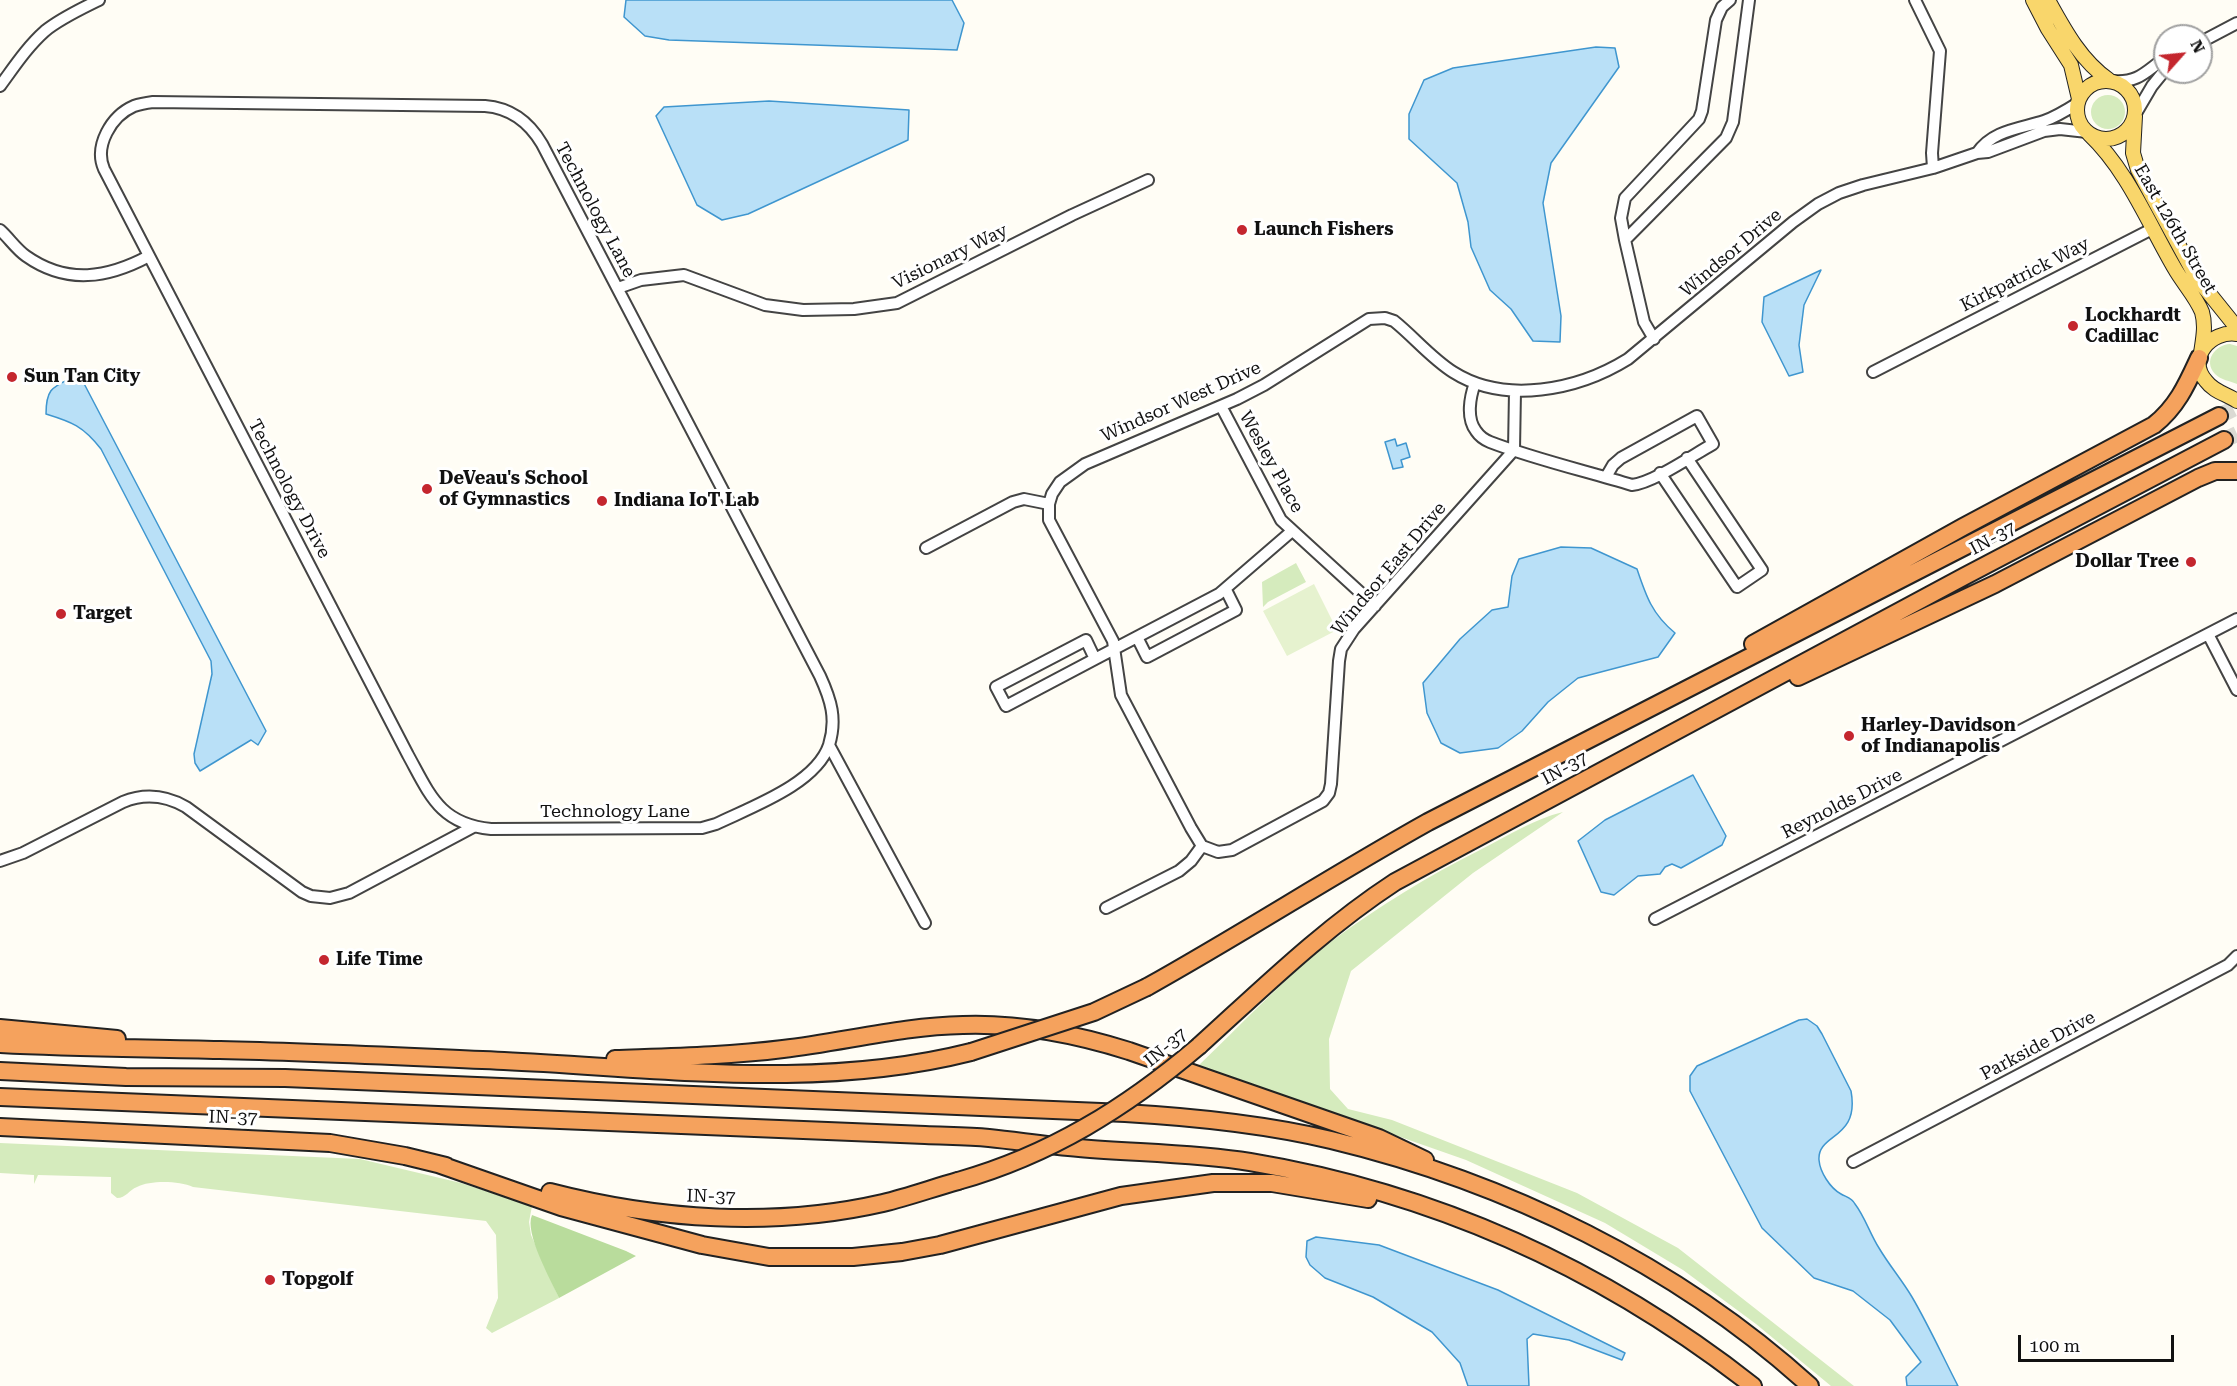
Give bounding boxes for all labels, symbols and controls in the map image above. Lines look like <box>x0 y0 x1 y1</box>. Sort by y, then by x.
north arrow <box>2153 24 2213 84</box>
text: N <box>2186 37 2209 56</box>
street label: Technology Lane <box>550 139 640 281</box>
street label: East 126th Street <box>2129 160 2221 298</box>
street label: Windsor Drive <box>1676 204 1786 302</box>
place label: Launch Fishers <box>1254 219 1394 241</box>
street label: Visionary Way <box>889 220 1011 294</box>
marker: Launch Fishers <box>1235 223 1249 237</box>
street label: Kirkpatrick Way <box>1957 233 2093 317</box>
place label: Lockhardt Cadillac <box>2085 305 2181 348</box>
marker: Lockhardt Cadillac <box>2066 319 2080 333</box>
street label: Windsor West Drive <box>1098 357 1264 447</box>
place label: Sun Tan City <box>24 366 140 388</box>
marker: Sun Tan City <box>5 370 19 384</box>
street label: Wesley Place <box>1234 407 1308 517</box>
street label: Technology Drive <box>243 416 335 562</box>
place label: DeVeau's School of Gymnastics <box>439 468 588 510</box>
marker: DeVeau's School of Gymnastics <box>420 482 434 496</box>
place label: Indiana IoT Lab <box>614 490 759 512</box>
marker: Indiana IoT Lab <box>595 494 609 508</box>
street label: Windsor East Drive <box>1327 498 1451 640</box>
street label: IN-37 <box>1966 518 2020 560</box>
place label: Dollar Tree <box>2075 551 2179 573</box>
marker: Dollar Tree <box>2184 555 2198 569</box>
place label: Target <box>73 603 132 625</box>
marker: Target <box>54 607 68 621</box>
place label: Harley-Davidson of Indianapolis <box>1861 715 2016 758</box>
marker: Harley-Davidson of Indianapolis <box>1842 729 1856 743</box>
street label: IN-37 <box>1538 748 1592 790</box>
street label: Reynolds Drive <box>1778 764 1906 844</box>
street label: Technology Lane <box>540 801 690 823</box>
place label: Life Time <box>336 949 423 971</box>
marker: Life Time <box>317 953 331 967</box>
street label: Parkside Drive <box>1977 1007 2099 1085</box>
street label: IN-37 <box>1140 1024 1192 1072</box>
street label: IN-37 <box>208 1106 258 1130</box>
street label: IN-37 <box>686 1185 736 1209</box>
place label: Topgolf <box>282 1269 353 1291</box>
marker: Topgolf <box>263 1273 277 1287</box>
scale bar <box>2021 1323 2177 1361</box>
text: 100 m <box>2029 1335 2080 1356</box>

